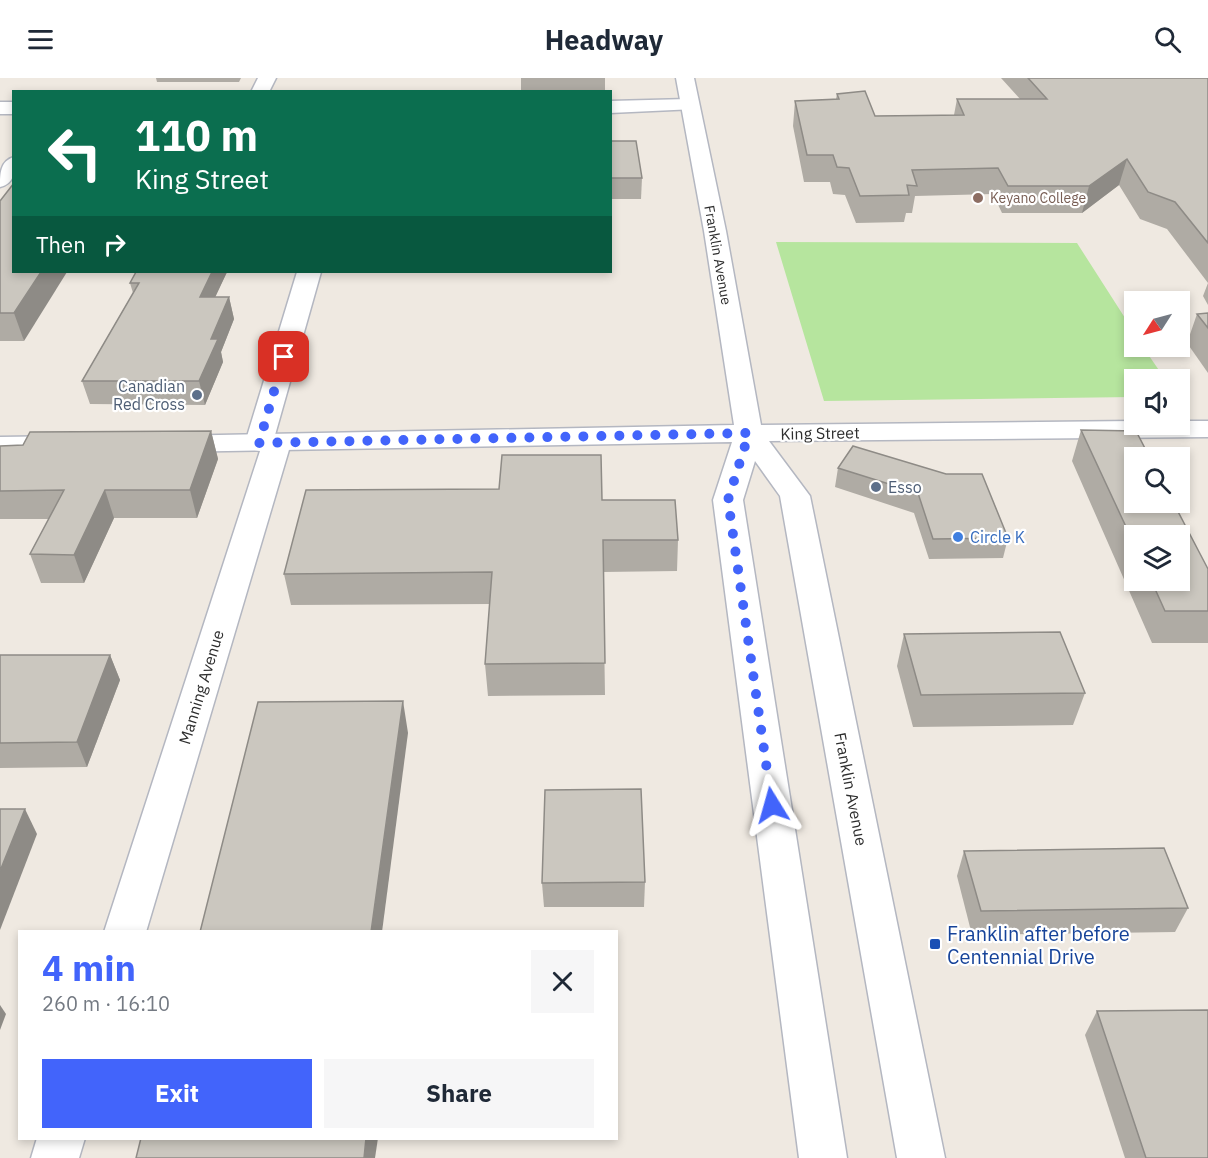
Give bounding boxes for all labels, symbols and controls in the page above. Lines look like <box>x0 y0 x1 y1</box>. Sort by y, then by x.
text: Headway <box>545 22 663 57</box>
icon: menu <box>24 23 57 56</box>
icon: search <box>1151 23 1184 56</box>
text: 110 m <box>135 108 258 163</box>
icon: left <box>36 114 114 192</box>
text: King Street <box>135 161 269 196</box>
place label: Keyano College <box>990 189 1087 207</box>
marker: Keyano College <box>971 191 985 205</box>
street label: Franklin Avenue <box>700 204 736 306</box>
icon: right <box>98 228 131 261</box>
text: Then <box>36 230 86 259</box>
north arrow <box>1124 291 1190 357</box>
map controls <box>1124 291 1190 591</box>
pin <box>258 331 309 382</box>
icon: arrive <box>267 340 300 373</box>
button: sound <box>1124 369 1190 435</box>
place label: Canadian Red Cross <box>113 376 185 414</box>
marker: Canadian Red Cross <box>190 388 204 402</box>
street label: King Street <box>780 422 860 444</box>
button: search <box>1124 447 1190 513</box>
place label: Esso <box>888 477 922 497</box>
marker: Esso <box>869 480 883 494</box>
button: layers <box>1124 525 1190 591</box>
place label: Circle K <box>970 527 1025 547</box>
marker: Circle K <box>951 530 965 544</box>
street label: Manning Avenue <box>174 627 228 747</box>
street label: Franklin Avenue <box>830 731 872 848</box>
position arrow <box>740 773 804 837</box>
place label: Franklin after before Centennial Drive <box>947 920 1130 970</box>
marker: Franklin after before Centennial Drive <box>928 937 942 951</box>
text: 4 min <box>42 944 136 991</box>
button: close <box>531 950 594 1013</box>
text: 260 m · 16:10 <box>42 990 170 1017</box>
button: Exit <box>42 1059 312 1128</box>
button: Share <box>324 1059 594 1128</box>

